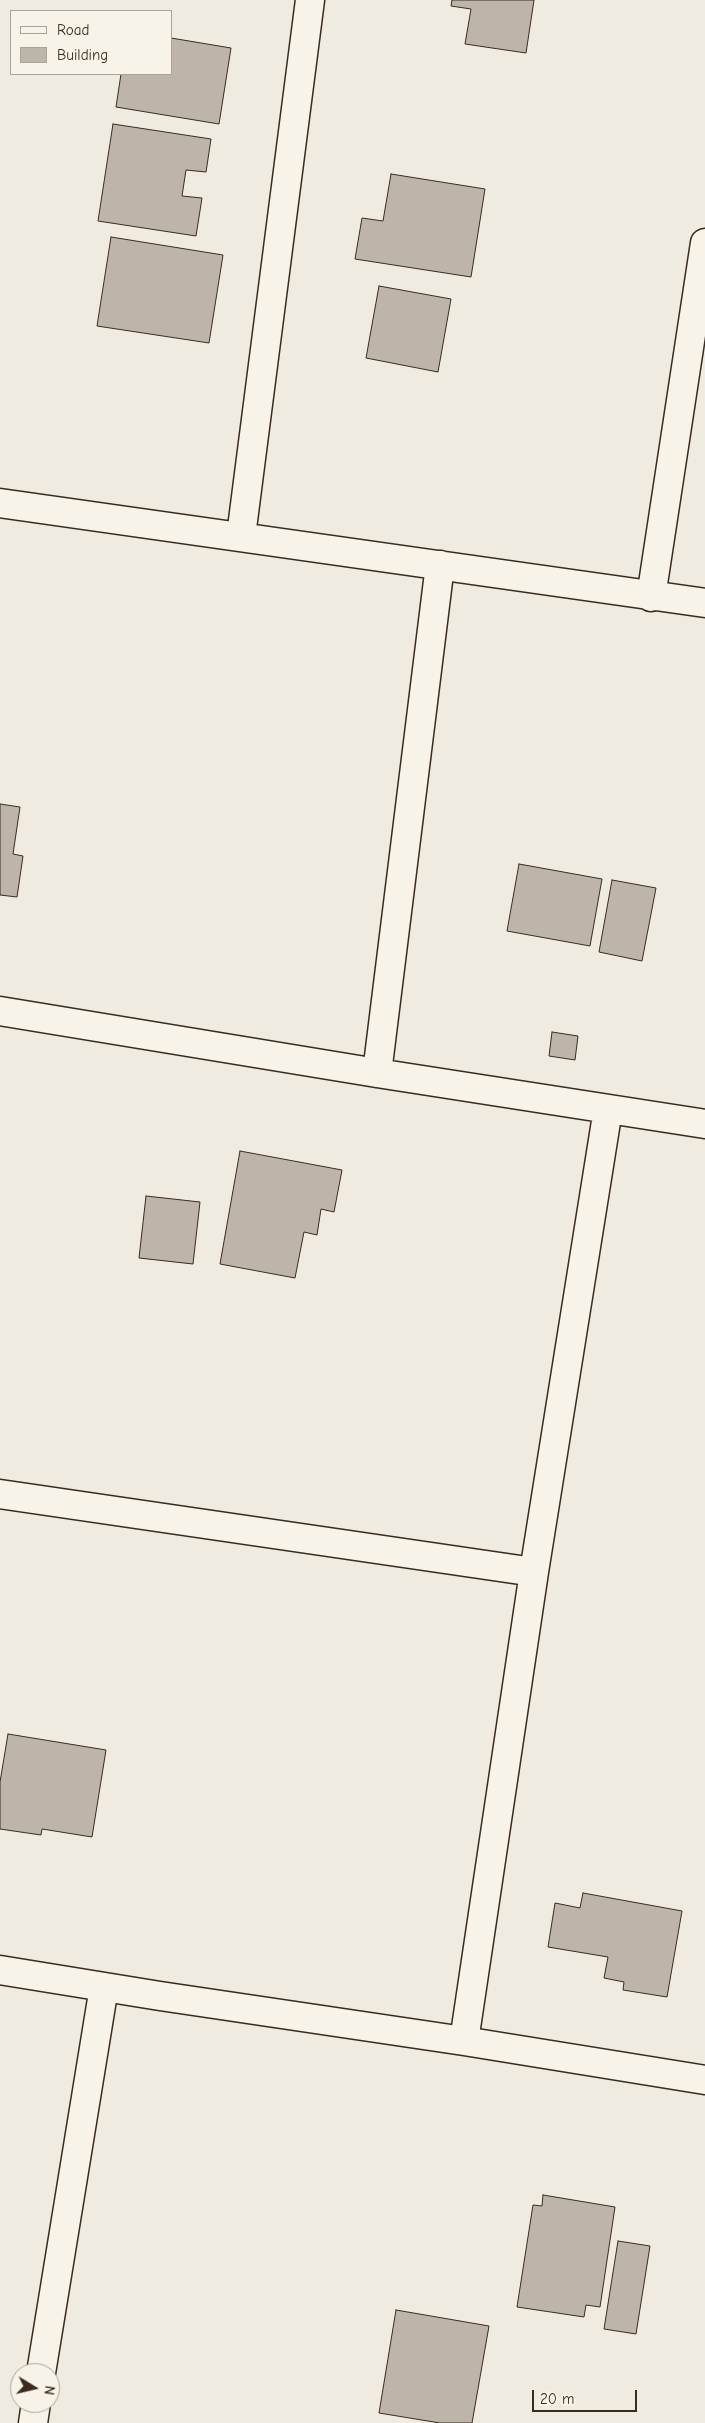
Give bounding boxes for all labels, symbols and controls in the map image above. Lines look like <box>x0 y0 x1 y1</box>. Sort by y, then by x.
legend <box>10 10 172 75</box>
text: Road <box>57 21 89 39</box>
text: Building <box>57 46 108 64</box>
north arrow <box>10 2363 60 2413</box>
scale bar <box>535 2380 640 2412</box>
text: N <box>40 2384 58 2396</box>
text: 20 m <box>540 2390 574 2408</box>

